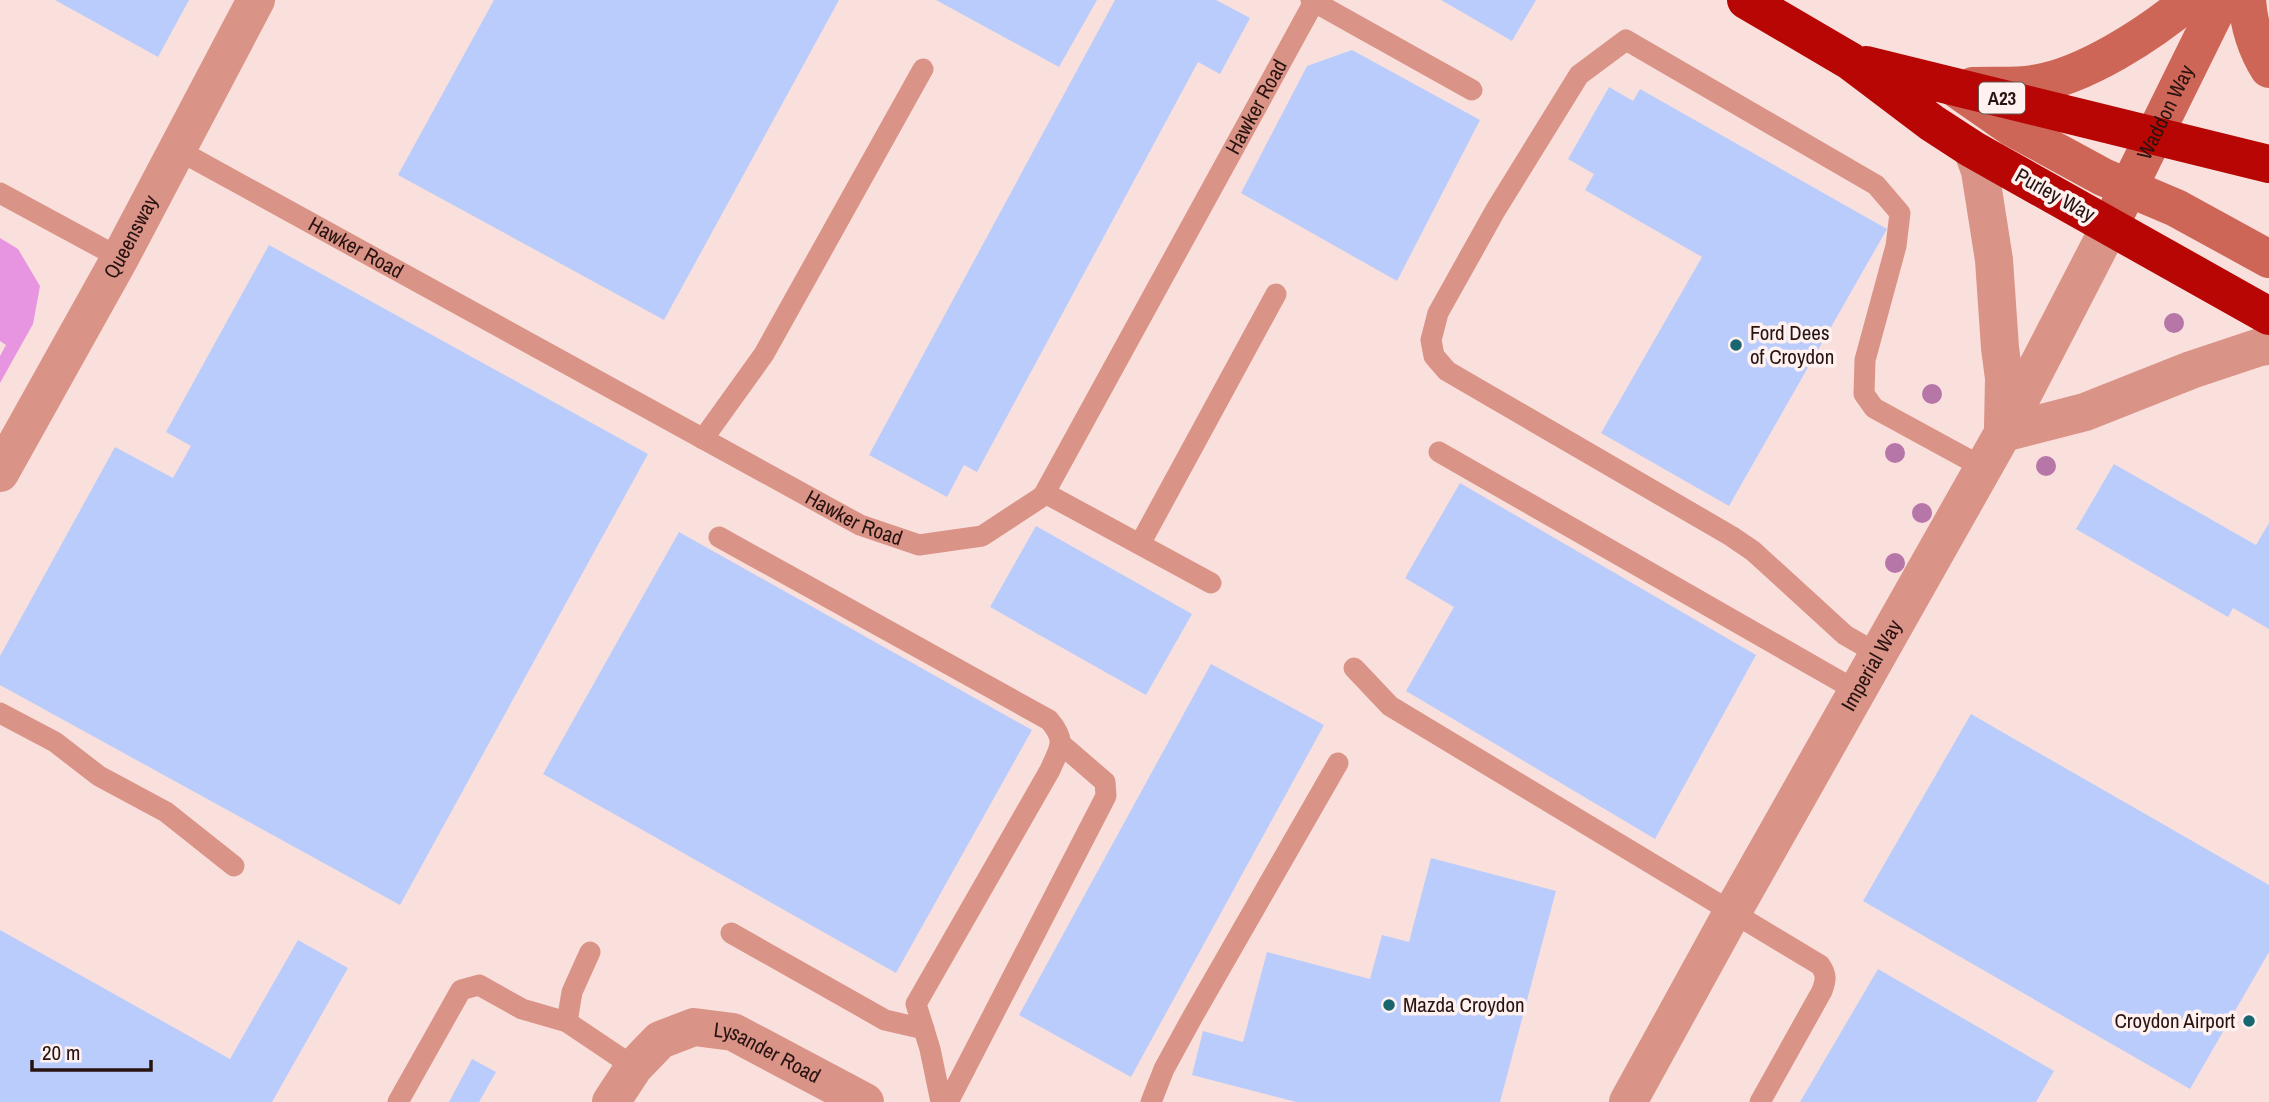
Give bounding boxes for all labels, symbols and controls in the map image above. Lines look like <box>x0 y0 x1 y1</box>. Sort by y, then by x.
street label: Hawker Road <box>1218 54 1294 159</box>
street label: Waddon Way <box>2130 60 2201 164</box>
road number: A23 <box>1979 82 2025 114</box>
street label: Purley Way <box>2010 161 2101 229</box>
street label: Queensway <box>96 189 165 284</box>
street label: Hawker Road <box>303 210 409 285</box>
place label: Ford Dees of Croydon <box>1750 318 1834 371</box>
marker: Ford Dees of Croydon <box>1728 337 1744 353</box>
street label: Hawker Road <box>800 483 906 552</box>
street label: Imperial Way <box>1834 614 1909 716</box>
place label: Mazda Croydon <box>1403 990 1525 1019</box>
marker: Mazda Croydon <box>1381 997 1397 1013</box>
place label: Croydon Airport <box>2114 1006 2235 1035</box>
marker: Croydon Airport <box>2241 1013 2257 1029</box>
street label: Lysander Road <box>712 1015 826 1090</box>
scale bar <box>32 1028 150 1072</box>
text: 20 m <box>42 1038 80 1067</box>

